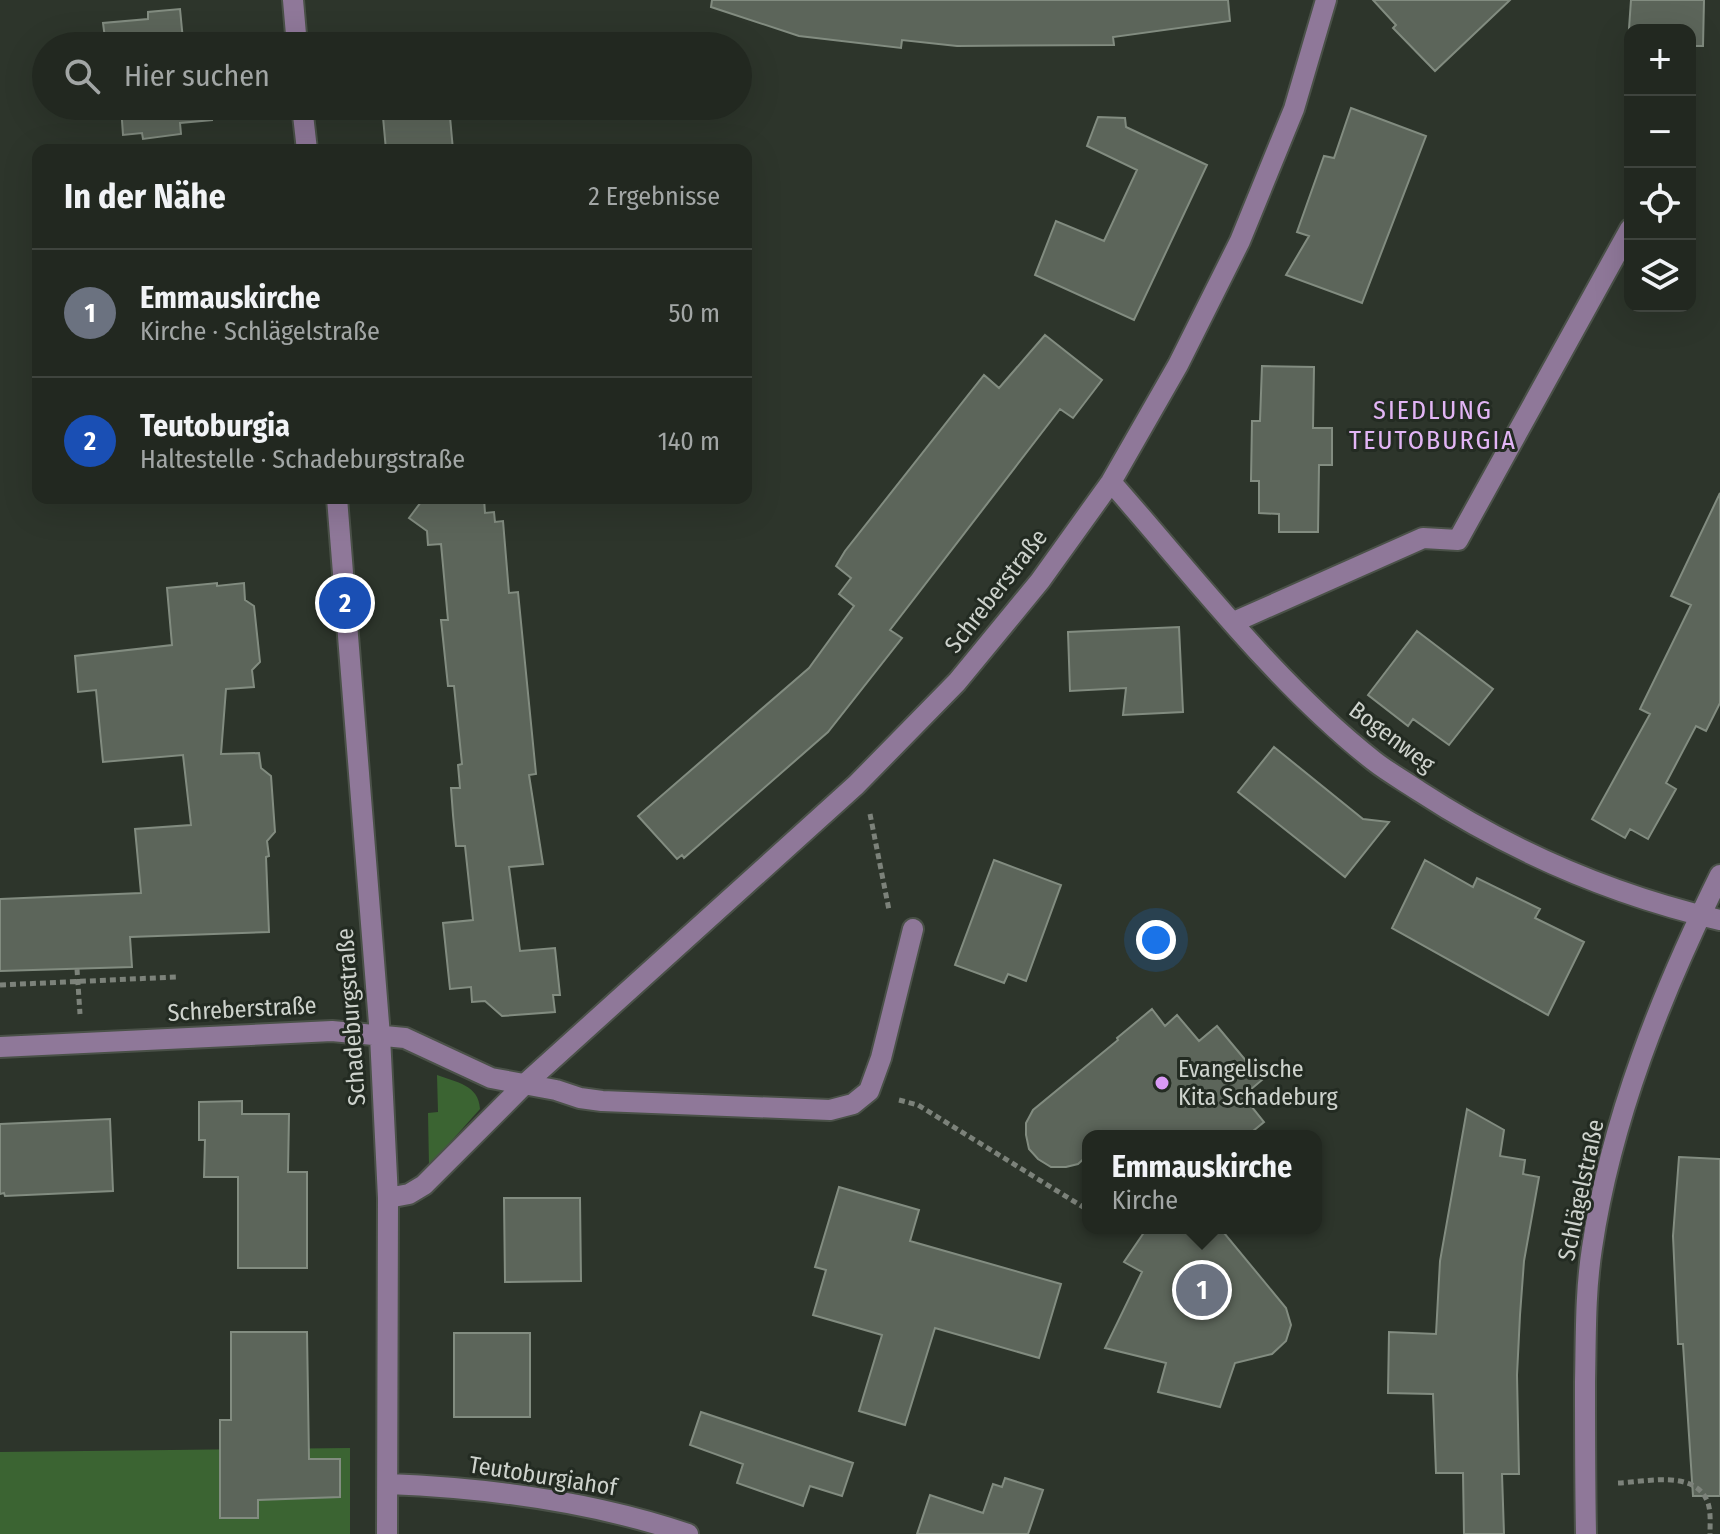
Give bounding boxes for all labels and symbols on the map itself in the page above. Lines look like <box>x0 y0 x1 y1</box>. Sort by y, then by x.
district label: SIEDLUNG TEUTOBURGIA <box>1349 395 1517 456</box>
street label: Schreberstraße <box>939 524 1053 658</box>
pin: 2 <box>319 573 371 633</box>
street label: Bogenweg <box>1344 696 1441 779</box>
your location <box>1136 920 1176 960</box>
street label: Schadeburgstraße <box>331 927 371 1107</box>
street label: Schreberstraße <box>167 991 317 1027</box>
place label: Evangelische Kita Schadeburg <box>1178 1055 1338 1111</box>
marker: Evangelische Kita Schadeburg <box>1153 1074 1171 1092</box>
street label: Schlägelstraße <box>1552 1117 1610 1263</box>
pin: 1 <box>1176 1260 1228 1320</box>
street label: Teutoburgiahof <box>467 1450 621 1502</box>

